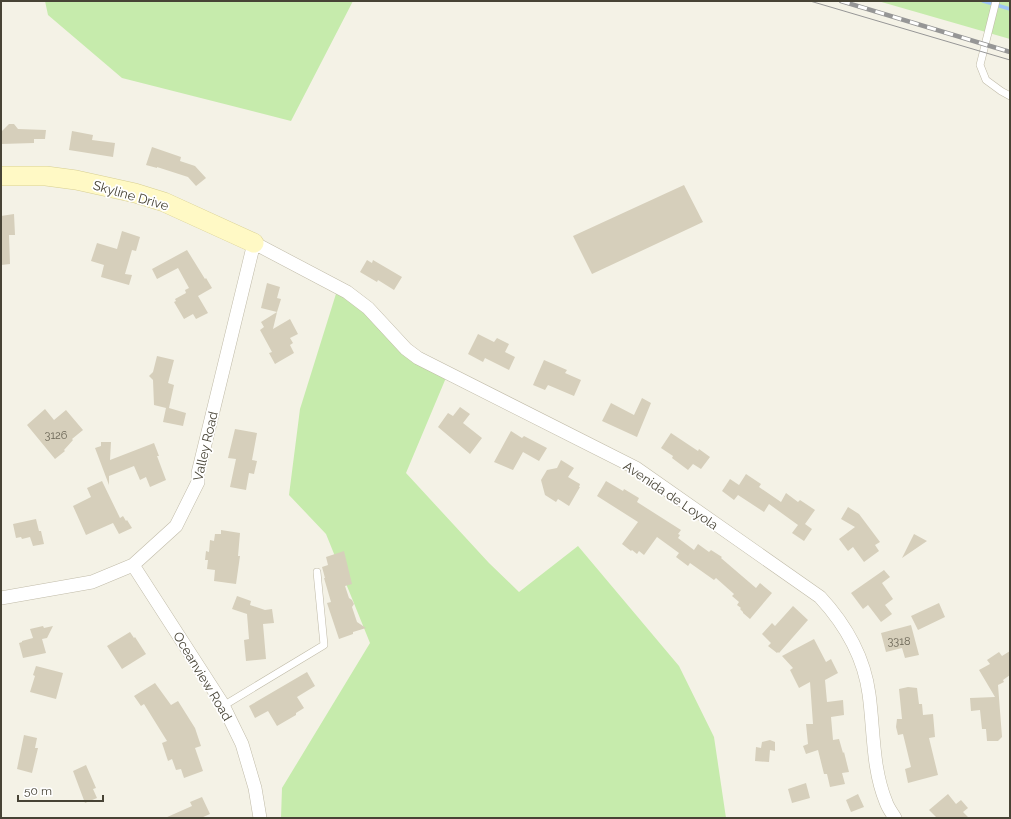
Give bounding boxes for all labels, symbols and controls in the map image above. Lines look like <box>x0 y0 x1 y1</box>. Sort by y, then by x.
street label: Skyline Drive <box>91 178 171 214</box>
street label: Valley Road <box>190 410 221 482</box>
house number: 3126 <box>45 429 68 442</box>
street label: Avenida de Loyola <box>621 458 721 533</box>
street label: Oceanview Road <box>170 629 235 723</box>
house number: 3318 <box>888 635 910 648</box>
scale bar <box>18 777 103 803</box>
text: 50 m <box>24 784 52 798</box>

